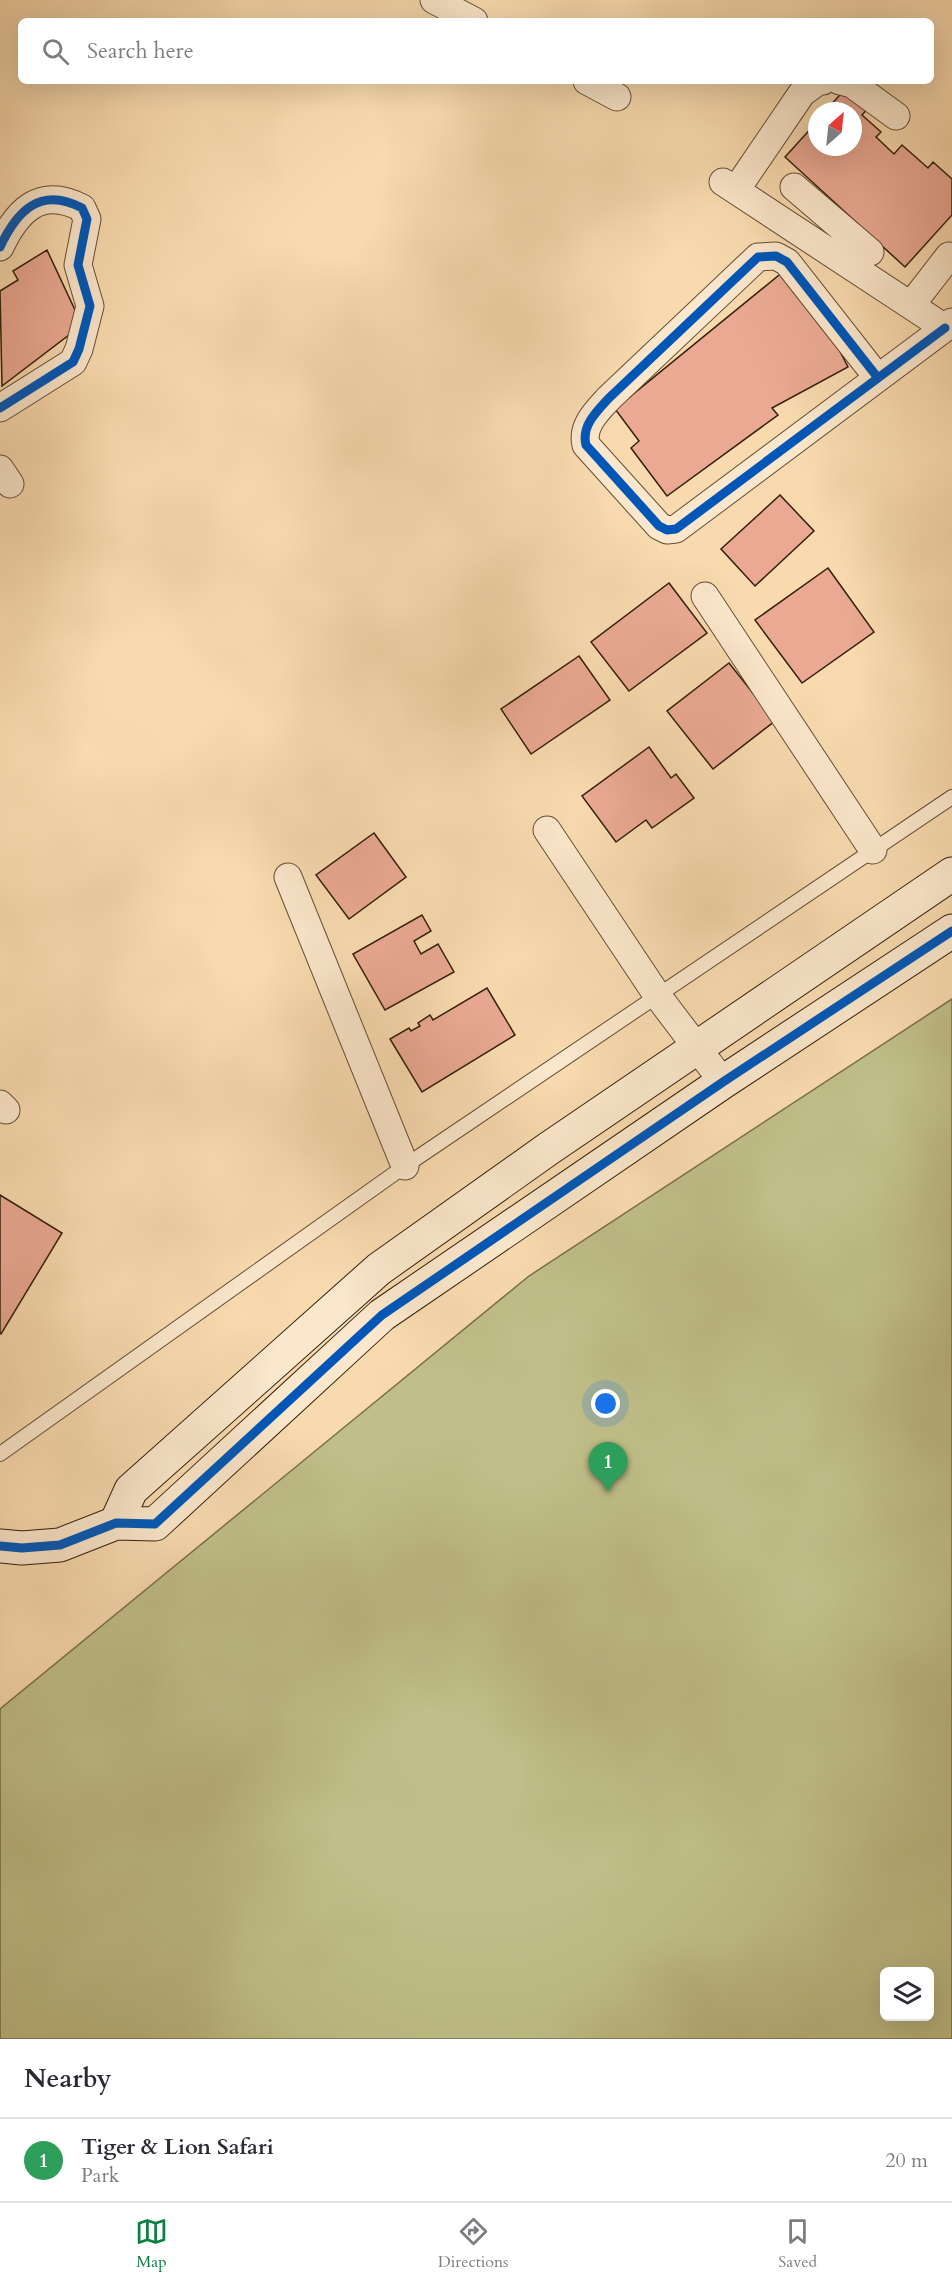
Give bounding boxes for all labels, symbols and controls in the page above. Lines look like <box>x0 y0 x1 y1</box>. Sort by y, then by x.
search box <box>18 18 934 84</box>
icon: search <box>39 35 72 68</box>
text: Search here <box>87 36 194 66</box>
north arrow <box>808 102 862 156</box>
your location <box>591 1389 620 1418</box>
pin: 1 <box>588 1442 628 1492</box>
map controls <box>880 1967 934 2021</box>
button: layers <box>880 1967 934 2021</box>
text: Nearby <box>24 2061 112 2096</box>
text: Tiger & Lion Safari <box>81 2132 274 2162</box>
text: 1 <box>38 2147 49 2174</box>
text: 20 m <box>885 2147 928 2174</box>
text: Park <box>81 2162 119 2189</box>
tab: Map <box>135 2215 168 2273</box>
tab: Directions <box>438 2215 508 2273</box>
tab: Saved <box>778 2215 817 2273</box>

